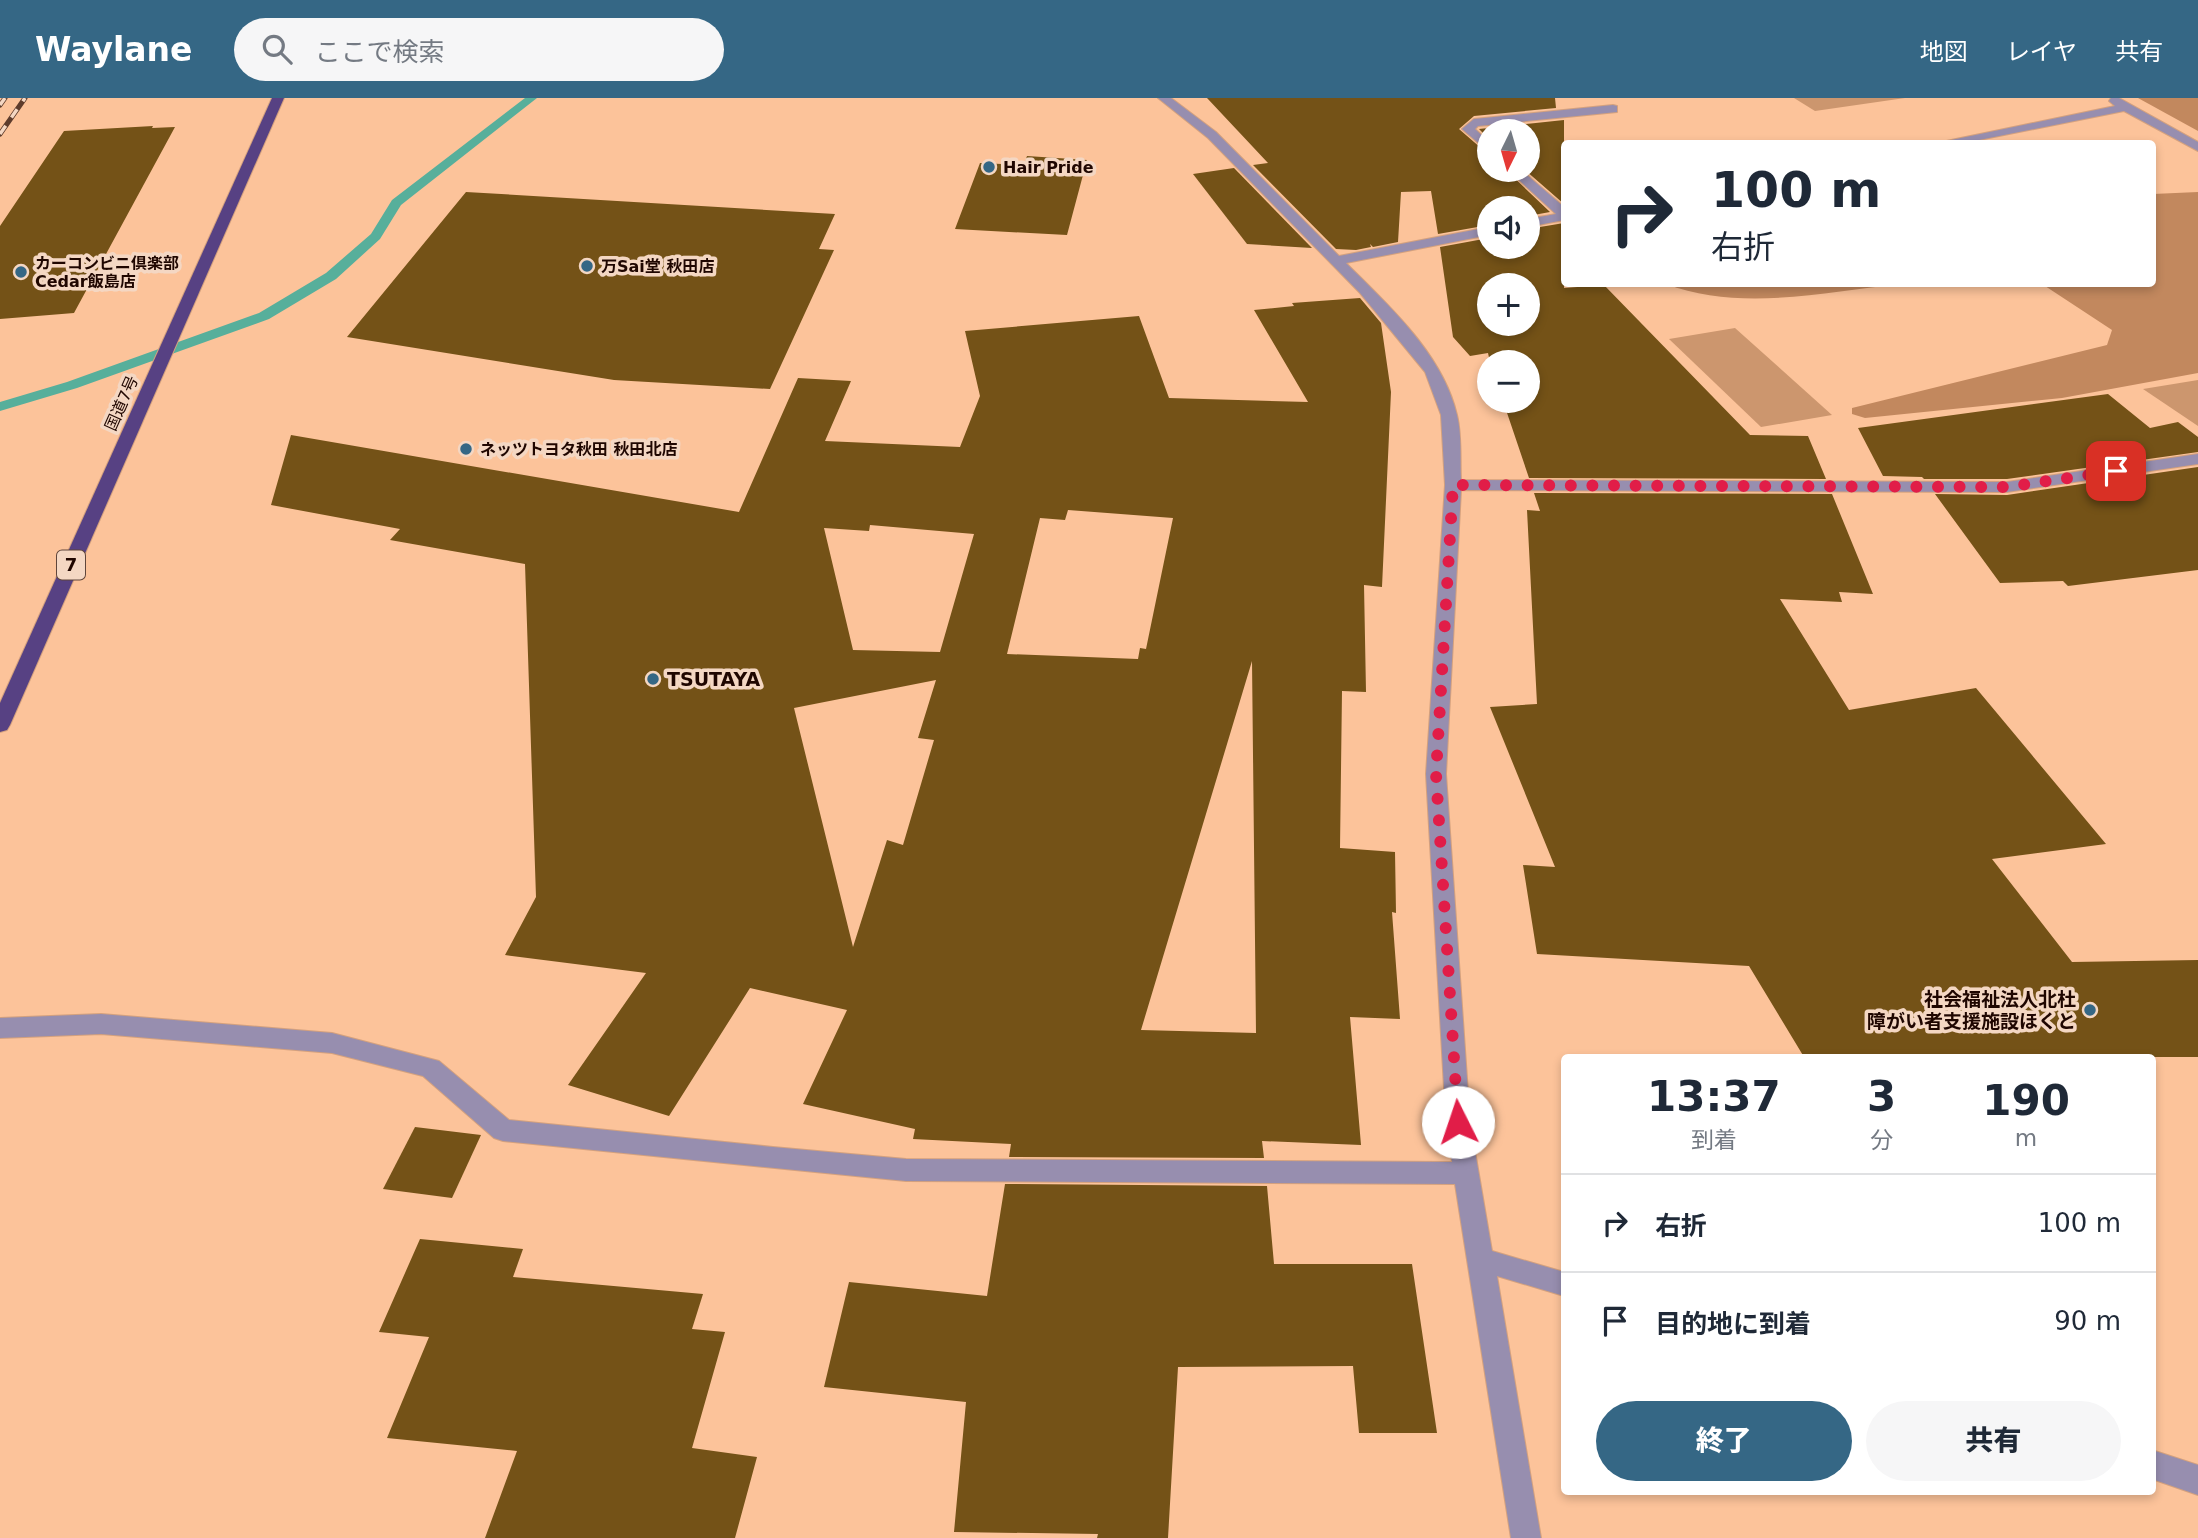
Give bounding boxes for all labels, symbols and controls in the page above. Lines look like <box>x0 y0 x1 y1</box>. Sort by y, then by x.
search box <box>234 18 724 81</box>
text: Waylane <box>35 30 192 69</box>
icon: search <box>258 30 296 68</box>
text: ここで検索 <box>314 37 444 67</box>
text: 地図 <box>1920 38 1968 66</box>
text: レイヤ <box>2006 38 2077 66</box>
text: 共有 <box>2115 38 2163 66</box>
north arrow <box>1477 119 1540 182</box>
map controls <box>1477 119 1540 413</box>
place label: Hair Pride <box>1003 158 1094 177</box>
marker: Hair Pride <box>981 159 997 175</box>
text: 100 m <box>1711 162 1881 219</box>
icon: right <box>1596 168 1687 259</box>
button: sound <box>1477 196 1540 259</box>
text: 右折 <box>1711 228 1775 266</box>
place label: カーコンビニ倶楽部 Cedar飯島店 <box>35 254 179 291</box>
place label: 万Sai堂 秋田店 <box>601 257 714 276</box>
marker: 万Sai堂 秋田店 <box>579 258 595 274</box>
marker: カーコンビニ倶楽部 Cedar飯島店 <box>13 264 29 280</box>
button: + <box>1477 273 1540 336</box>
button: − <box>1477 350 1540 413</box>
street label: 国道7号 <box>101 373 142 434</box>
place label: ネッツトヨタ秋田 秋田北店 <box>480 440 678 459</box>
marker: ネッツトヨタ秋田 秋田北店 <box>458 441 474 457</box>
pin <box>2086 441 2146 501</box>
icon: arrive <box>2097 452 2135 490</box>
road number: 7 <box>57 550 85 579</box>
place label: TSUTAYA <box>667 668 760 690</box>
marker: TSUTAYA <box>645 671 661 687</box>
place label: 社会福祉法人北杜 障がい者支援施設ほくと <box>1867 988 2076 1032</box>
marker: 社会福祉法人北杜 障がい者支援施設ほくと <box>2082 1002 2098 1018</box>
text: 13:37 <box>1647 1072 1781 1121</box>
text: 3 <box>1867 1072 1896 1121</box>
text: 190 <box>1982 1076 2070 1125</box>
position arrow <box>1421 1085 1495 1159</box>
text: m <box>2015 1125 2037 1151</box>
text: 到着 <box>1691 1127 1737 1153</box>
text: 分 <box>1870 1127 1893 1153</box>
icon: right <box>1596 1204 1634 1242</box>
text: 100 m <box>2038 1208 2121 1238</box>
text: 右折 <box>1655 1211 1707 1241</box>
icon: arrive <box>1596 1302 1634 1340</box>
text: 90 m <box>2054 1306 2121 1336</box>
text: 目的地に到着 <box>1655 1309 1811 1339</box>
button: 終了 <box>1596 1401 1852 1481</box>
button: 共有 <box>1866 1401 2121 1481</box>

